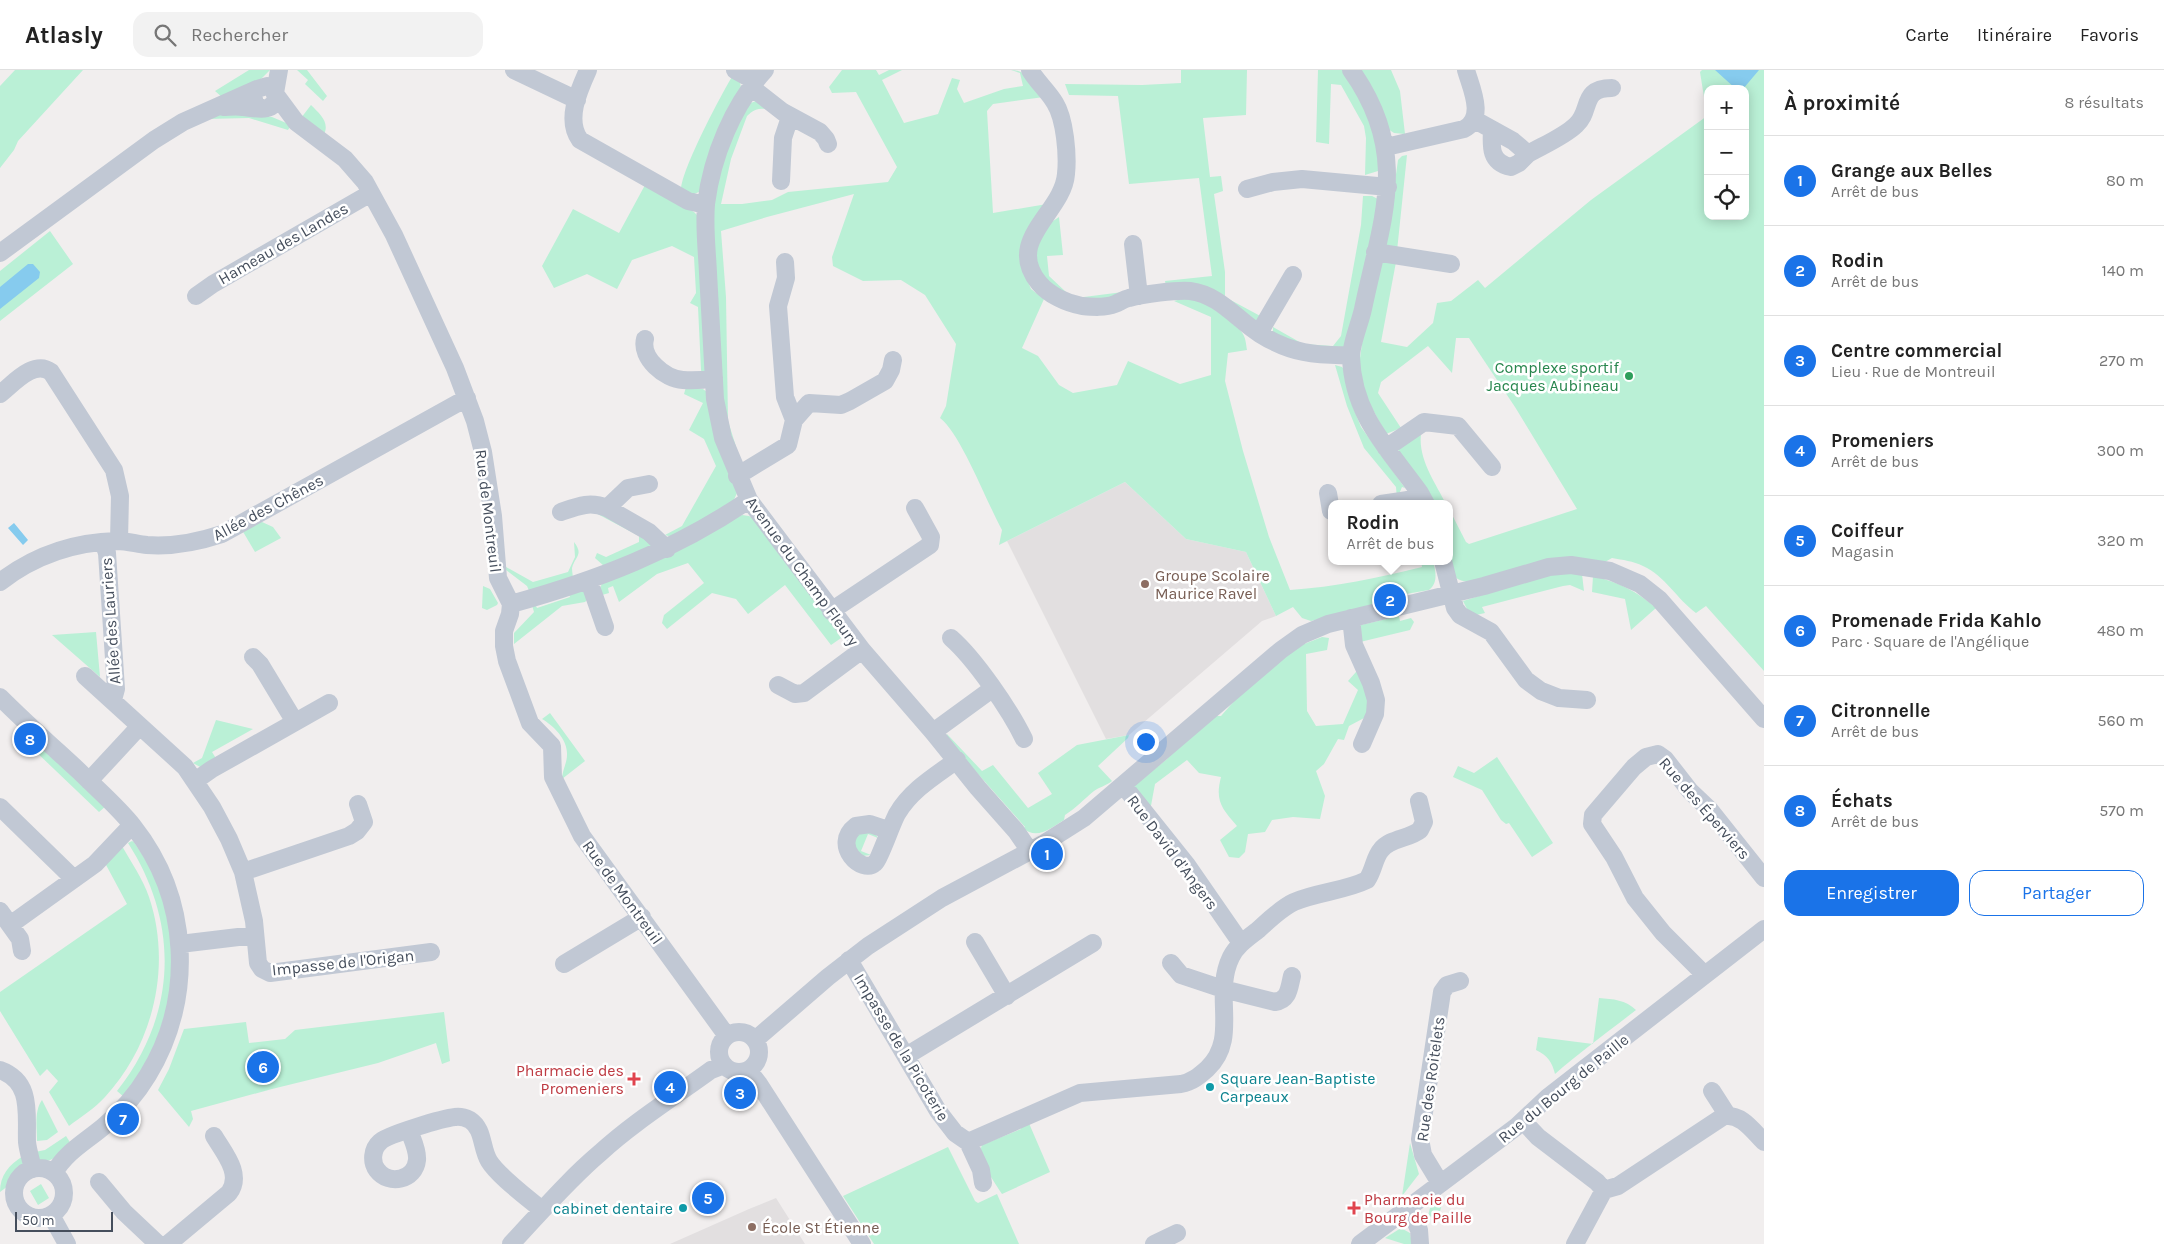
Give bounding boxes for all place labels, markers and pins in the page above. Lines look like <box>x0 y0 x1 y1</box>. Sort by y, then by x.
place label: Complexe sportif Jacques Aubineau <box>1487 358 1620 395</box>
marker: Complexe sportif Jacques Aubineau <box>1623 370 1635 382</box>
place label: Groupe Scolaire Maurice Ravel <box>1155 566 1270 603</box>
marker: Groupe Scolaire Maurice Ravel <box>1139 578 1151 590</box>
pin: 2 <box>1374 581 1406 619</box>
pin: 8 <box>14 720 46 758</box>
pin: 1 <box>1031 835 1063 873</box>
pin: 6 <box>247 1048 279 1086</box>
place label: Pharmacie des Promeniers <box>516 1061 624 1098</box>
pin: 4 <box>654 1068 686 1106</box>
place label: Square Jean-Baptiste Carpeaux <box>1220 1069 1376 1106</box>
marker: Pharmacie des Promeniers <box>628 1073 640 1085</box>
pin: 3 <box>724 1074 756 1112</box>
marker: Square Jean-Baptiste Carpeaux <box>1204 1081 1216 1093</box>
pin: 7 <box>107 1100 139 1138</box>
pin: 5 <box>692 1179 724 1217</box>
place label: Pharmacie du Bourg de Paille <box>1364 1190 1472 1227</box>
place label: cabinet dentaire <box>553 1199 673 1218</box>
marker: cabinet dentaire <box>677 1202 689 1214</box>
marker: Pharmacie du Bourg de Paille <box>1348 1202 1360 1214</box>
place label: École St Étienne <box>762 1218 880 1237</box>
marker: École St Étienne <box>746 1221 758 1233</box>

